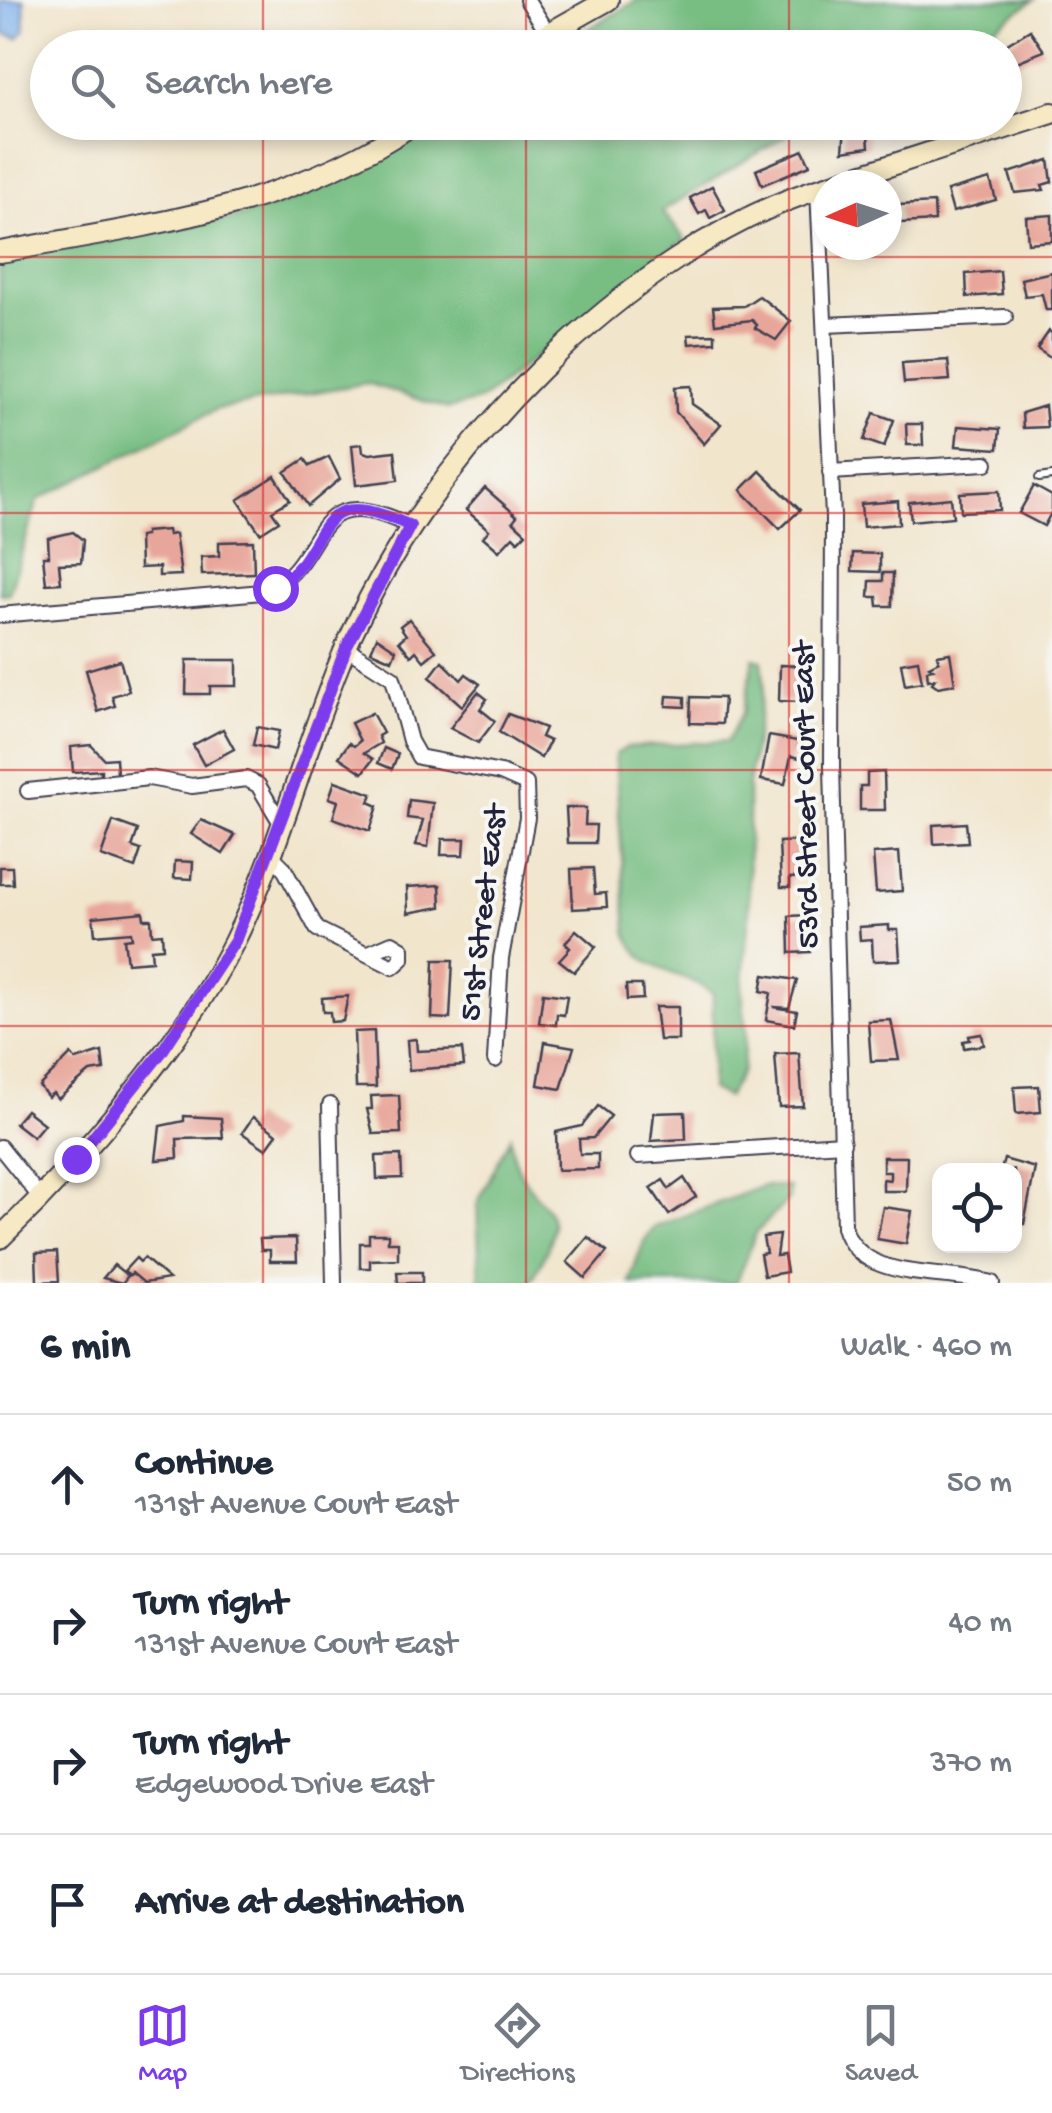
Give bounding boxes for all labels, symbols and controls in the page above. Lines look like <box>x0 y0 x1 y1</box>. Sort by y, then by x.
search box <box>30 30 1022 140</box>
icon: search <box>65 58 120 113</box>
text: Search here <box>145 63 332 107</box>
north arrow <box>812 170 902 260</box>
route start <box>253 566 299 612</box>
street label: 53rd Street Court East <box>786 638 830 949</box>
street label: 51st Street East <box>453 800 517 1023</box>
route end <box>54 1137 100 1183</box>
map controls <box>932 1163 1022 1253</box>
button: locate <box>932 1163 1022 1253</box>
text: 6 min <box>40 1324 130 1373</box>
text: Walk · 460 m <box>841 1329 1012 1367</box>
text: Continue <box>135 1443 273 1487</box>
icon: ahead <box>40 1457 95 1512</box>
text: 50 m <box>947 1465 1012 1503</box>
text: 131st Avenue Court East <box>135 1487 457 1525</box>
text: Turn right <box>135 1583 287 1627</box>
icon: right <box>40 1597 95 1652</box>
text: 40 m <box>948 1605 1012 1643</box>
text: 131st Avenue Court East <box>135 1627 457 1665</box>
text: Turn right <box>135 1723 287 1767</box>
icon: right <box>40 1737 95 1792</box>
text: 370 m <box>930 1745 1012 1783</box>
text: Edgewood Drive East <box>135 1767 433 1805</box>
icon: arrive <box>40 1877 95 1932</box>
text: Arrive at destination <box>135 1882 464 1926</box>
tab: Map <box>135 1998 190 2091</box>
tab: Directions <box>461 1998 575 2091</box>
tab: Saved <box>845 1998 917 2091</box>

